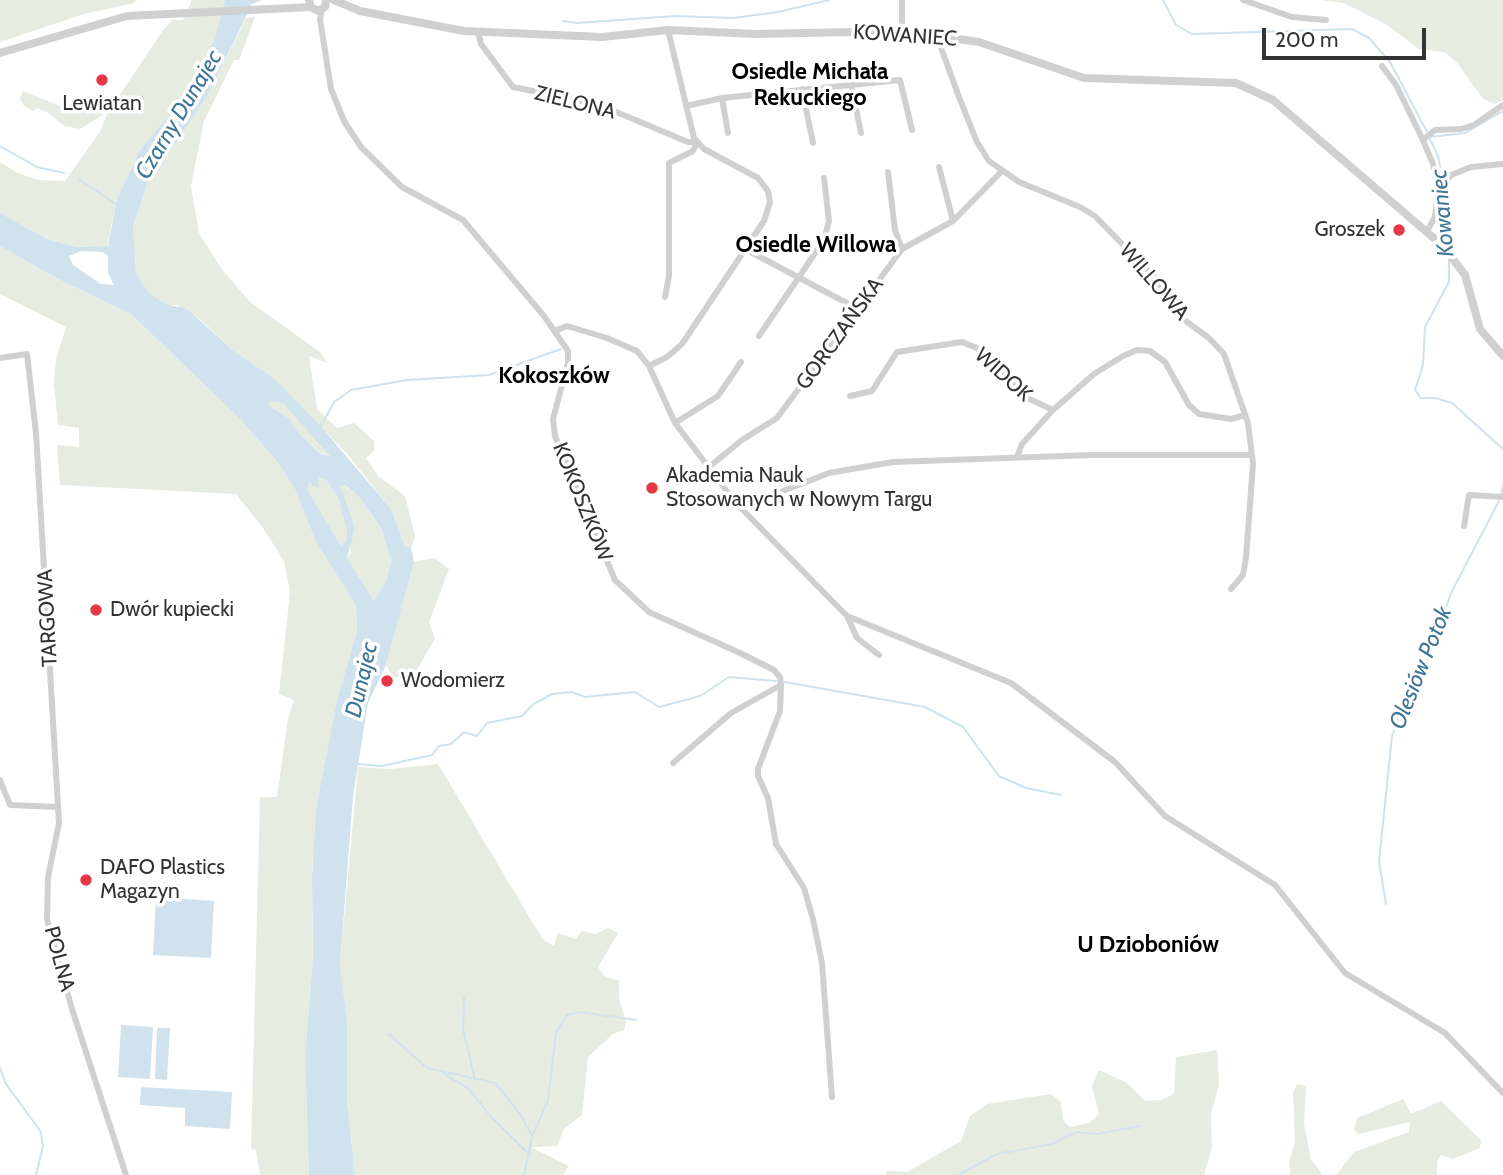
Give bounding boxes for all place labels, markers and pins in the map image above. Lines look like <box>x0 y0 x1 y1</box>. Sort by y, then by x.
marker: Lewiatan <box>94 72 110 88</box>
place label: Lewiatan <box>62 91 142 117</box>
place label: Groszek <box>1315 217 1385 243</box>
marker: Groszek <box>1391 222 1407 238</box>
place label: Akademia Nauk Stosowanych w Nowym Targu <box>666 463 932 513</box>
marker: Akademia Nauk Stosowanych w Nowym Targu <box>644 480 660 496</box>
place label: Dwór kupiecki <box>110 597 234 623</box>
marker: Dwór kupiecki <box>88 602 104 618</box>
place label: Wodomierz <box>401 668 505 694</box>
marker: Wodomierz <box>379 673 395 689</box>
place label: DAFO Plastics Magazyn <box>100 855 225 905</box>
marker: DAFO Plastics Magazyn <box>78 872 94 888</box>

